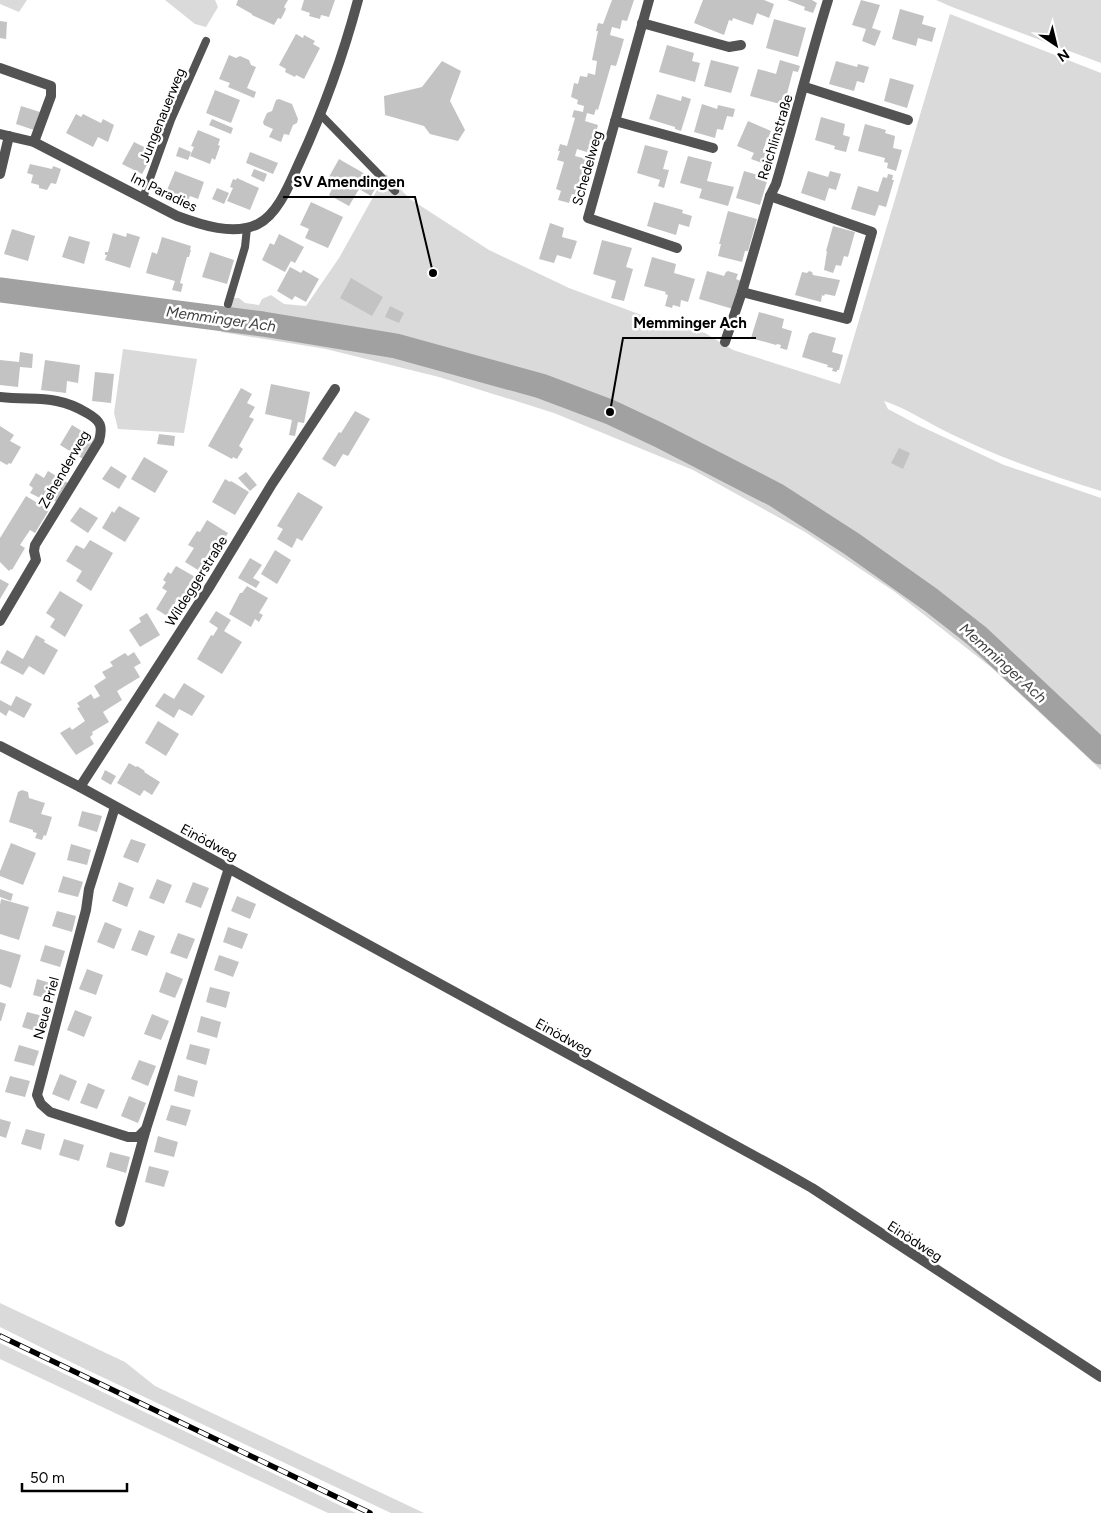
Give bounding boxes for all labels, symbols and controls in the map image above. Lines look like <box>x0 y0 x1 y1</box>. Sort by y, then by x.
north arrow <box>1031 20 1081 70</box>
text: N <box>1054 45 1072 65</box>
street label: Jungenauerweg <box>136 65 189 165</box>
street label: Reichlinstraße <box>754 92 797 182</box>
street label: Schedelweg <box>569 129 606 208</box>
callout: SV Amendingen <box>283 167 415 197</box>
street label: Im Paradies <box>128 169 200 216</box>
text: SV Amendingen <box>293 173 405 191</box>
water label: Memminger Ach <box>165 302 277 336</box>
callout: Memminger Ach <box>623 308 756 338</box>
text: Memminger Ach <box>633 314 747 332</box>
street label: Zehenderweg <box>35 427 94 511</box>
street label: Wildeggerstraße <box>162 533 231 630</box>
water label: Memminger Ach <box>956 619 1050 707</box>
street label: Einödweg <box>177 820 240 865</box>
street label: Neue Priel <box>30 975 63 1041</box>
street label: Einödweg <box>532 1015 595 1060</box>
street label: Einödweg <box>884 1217 946 1266</box>
scale bar <box>22 1460 128 1492</box>
text: 50 m <box>30 1469 65 1487</box>

